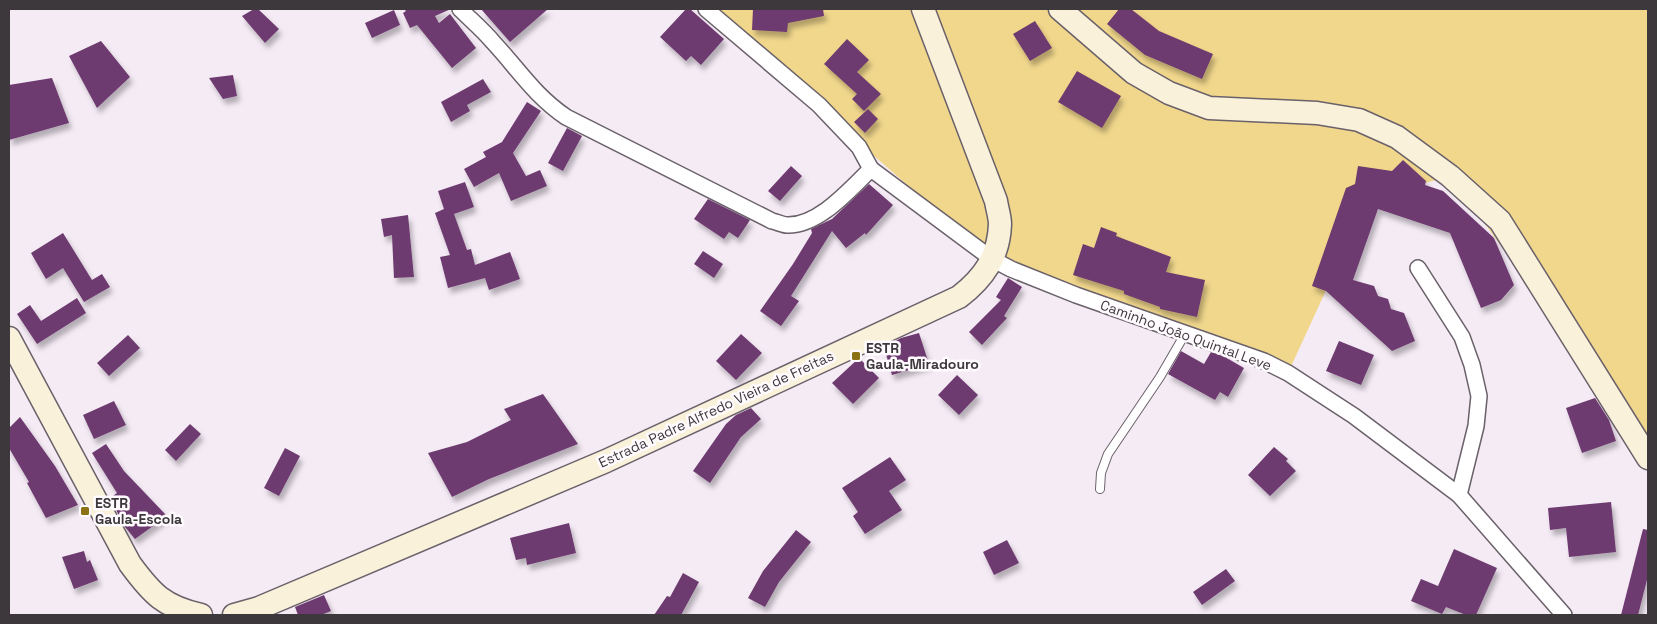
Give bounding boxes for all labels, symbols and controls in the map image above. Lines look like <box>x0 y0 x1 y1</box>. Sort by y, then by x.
street label: Caminho João Quintal Leve <box>1098 296 1274 374</box>
place label: ESTR Gaula-Miradouro <box>866 339 979 373</box>
street label: Estrada Padre Alfredo Vieira de Freitas <box>596 346 836 472</box>
marker: ESTR Gaula-Miradouro <box>850 350 862 362</box>
place label: ESTR Gaula-Escola <box>95 494 182 528</box>
marker: ESTR Gaula-Escola <box>79 505 91 517</box>

